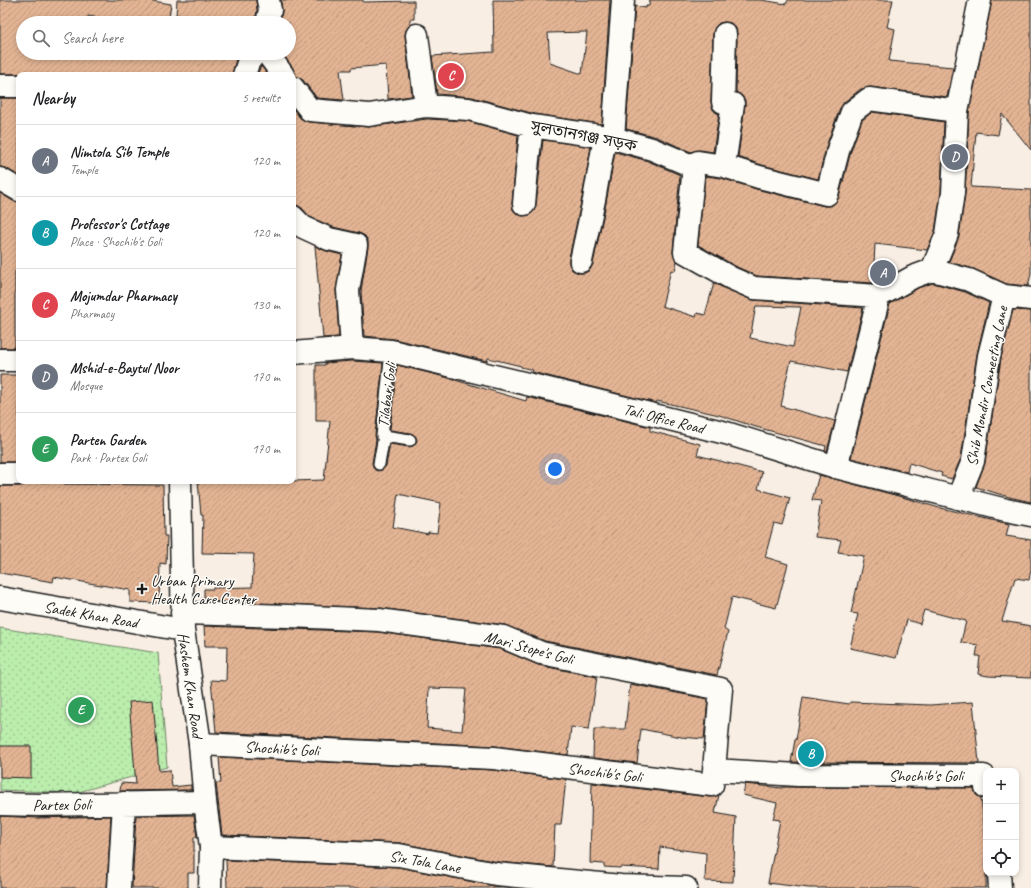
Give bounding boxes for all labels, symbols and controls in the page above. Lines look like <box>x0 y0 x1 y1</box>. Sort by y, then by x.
search box <box>16 16 296 60</box>
icon: search <box>30 27 52 49</box>
text: Search here <box>62 29 123 48</box>
pin: C <box>438 61 464 91</box>
text: Nearby <box>32 88 75 109</box>
text: 5 results <box>242 90 280 106</box>
street label: সুলতানগঞ্জ সড়ক <box>528 116 640 156</box>
pin: D <box>942 142 968 172</box>
text: Nimtola Sib Temple <box>70 143 169 162</box>
text: A <box>42 153 48 169</box>
text: 120 m <box>252 153 280 169</box>
text: Temple <box>70 162 98 178</box>
text: Professor's Cottage <box>70 215 168 234</box>
text: B <box>42 225 48 241</box>
text: 120 m <box>252 225 280 241</box>
text: Place · Shochib's Goli <box>70 234 162 250</box>
pin: A <box>870 258 896 288</box>
text: Mojumdar Pharmacy <box>70 287 177 306</box>
text: C <box>42 297 48 313</box>
text: 130 m <box>252 297 280 313</box>
street label: Shib Mondir Connecting Lane <box>962 303 1013 468</box>
text: Pharmacy <box>70 306 114 322</box>
text: Mshid-e-Baytul Noor <box>70 359 179 378</box>
street label: Tilabari Goli <box>373 360 401 428</box>
text: D <box>41 369 49 385</box>
text: 170 m <box>252 369 280 385</box>
text: Mosque <box>70 378 102 394</box>
street label: Tali Office Road <box>621 399 709 439</box>
text: Parten Garden <box>70 431 146 450</box>
text: E <box>42 441 48 457</box>
text: 170 m <box>252 441 280 457</box>
text: Park · Partex Goli <box>70 450 147 466</box>
your location <box>545 459 565 479</box>
place label: Urban Primary Health Care Center <box>151 571 258 609</box>
marker: Urban Primary Health Care Center <box>136 583 148 595</box>
street label: Sadek Khan Road <box>42 597 142 634</box>
street label: Mari Stope's Goli <box>482 626 577 670</box>
street label: Hashem Khan Road <box>173 631 208 742</box>
pin: E <box>68 695 94 725</box>
street label: Shochib's Goli <box>244 737 322 761</box>
pin: B <box>798 739 824 769</box>
street label: Shochib's Goli <box>567 759 645 788</box>
street label: Shochib's Goli <box>889 766 965 786</box>
map controls <box>983 768 1019 876</box>
button: + <box>983 768 1019 804</box>
street label: Partex Goli <box>33 794 93 816</box>
button: − <box>983 804 1019 840</box>
button: locate <box>983 840 1019 876</box>
street label: Six Tola Lane <box>388 846 464 878</box>

